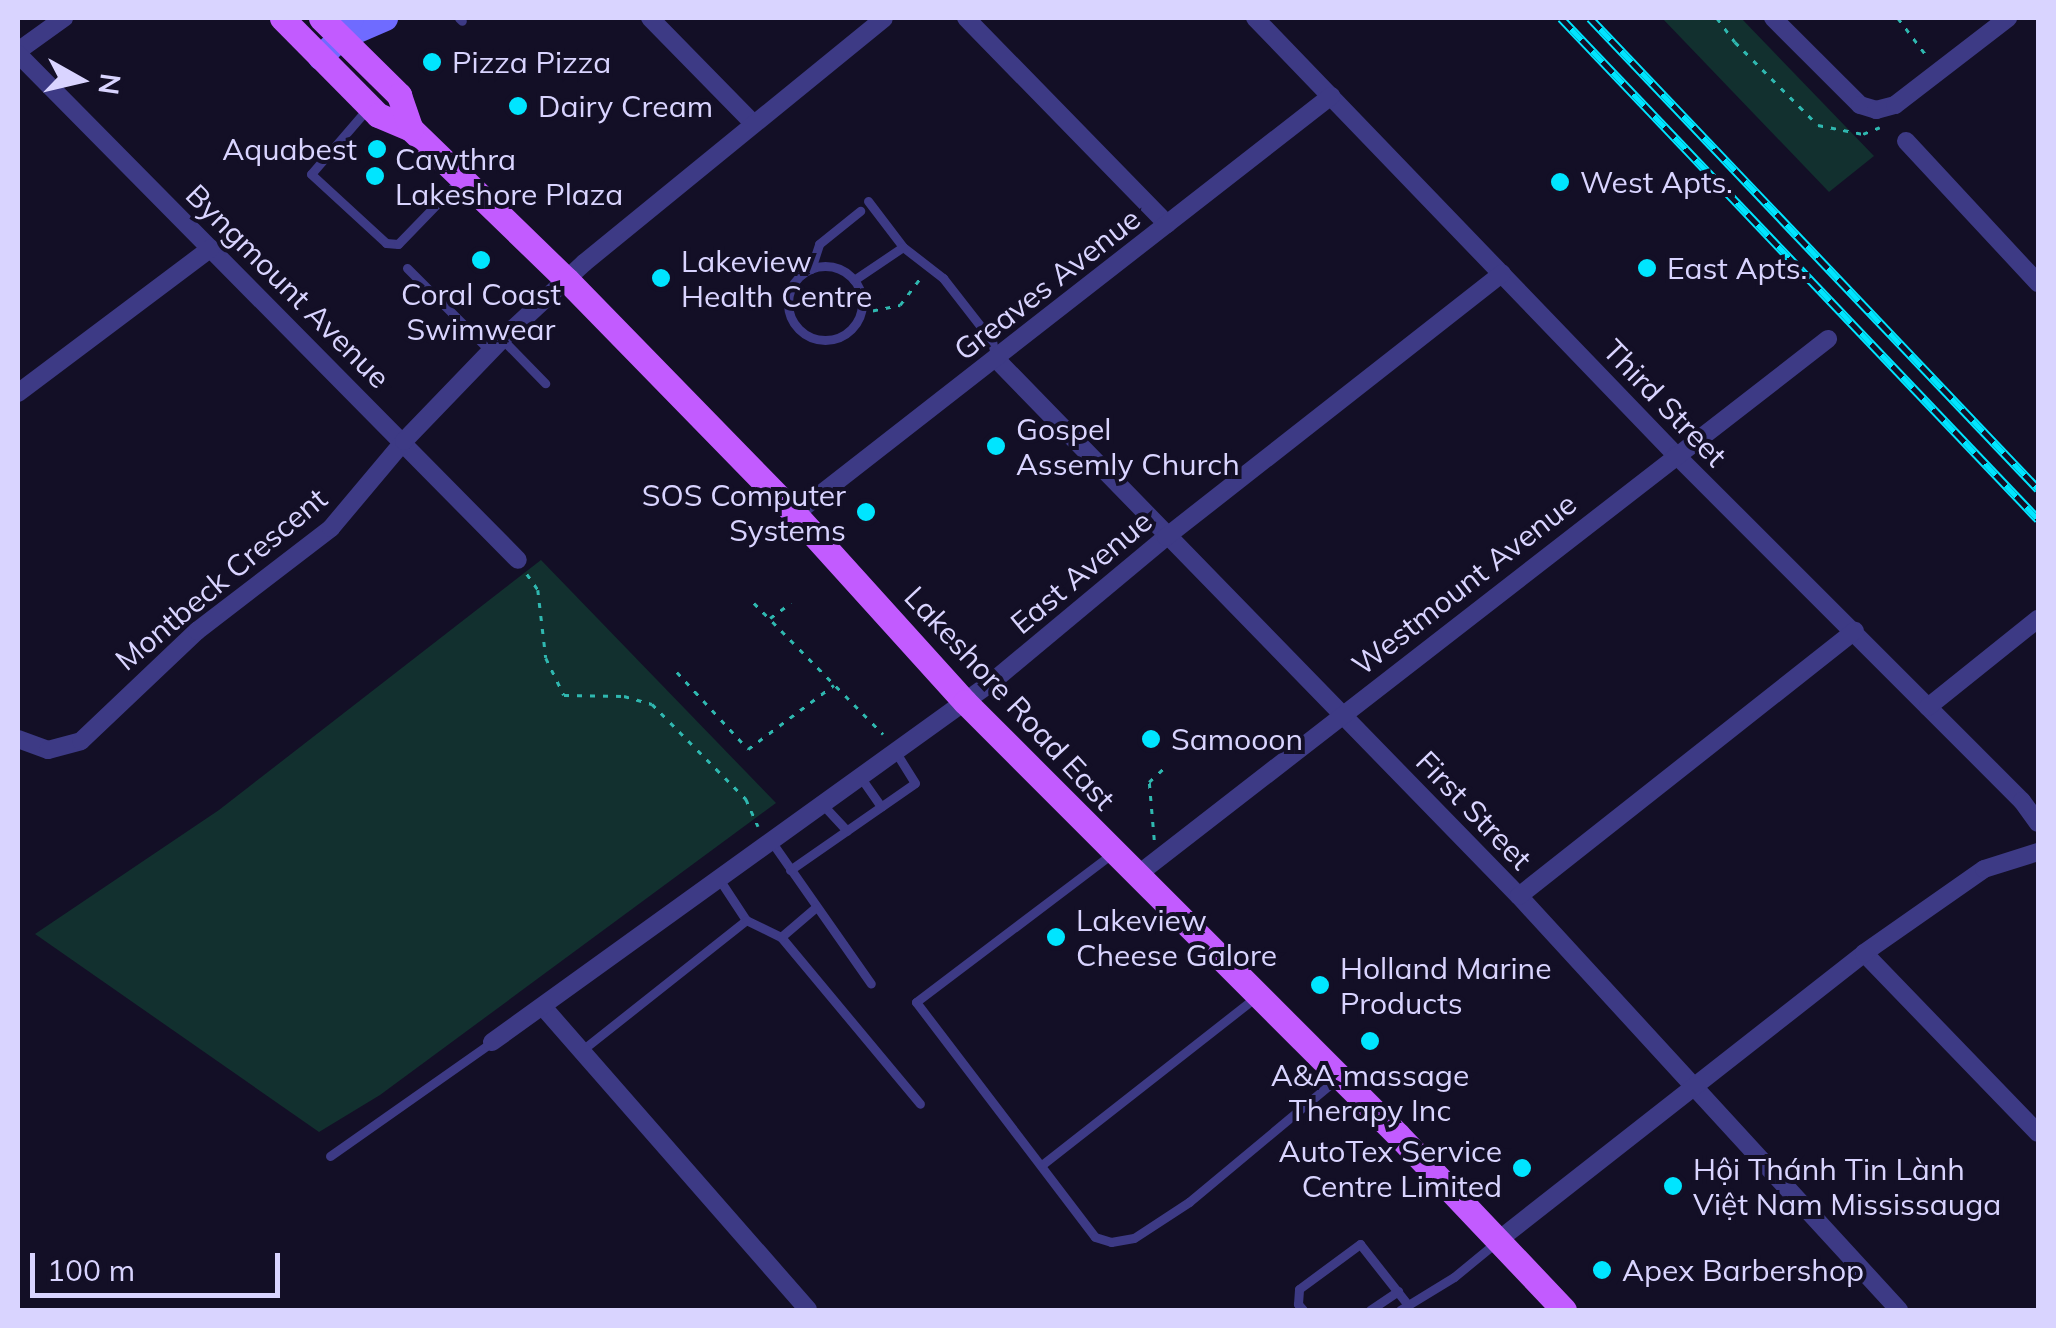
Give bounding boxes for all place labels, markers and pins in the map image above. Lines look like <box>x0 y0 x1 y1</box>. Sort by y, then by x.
place label: Pizza Pizza <box>452 44 611 80</box>
marker: Pizza Pizza <box>421 51 443 73</box>
place label: Dairy Cream <box>538 88 713 124</box>
marker: Dairy Cream <box>507 95 529 117</box>
place label: Aquabest <box>222 131 357 167</box>
marker: Aquabest <box>366 138 388 160</box>
place label: Cawthra Lakeshore Plaza <box>395 141 623 212</box>
place label: West Apts. <box>1580 164 1733 200</box>
marker: Cawthra Lakeshore Plaza <box>364 165 386 187</box>
marker: West Apts. <box>1549 171 1571 193</box>
place label: Lakeview Health Centre <box>681 243 872 314</box>
marker: Coral Coast Swimwear <box>470 249 492 271</box>
place label: East Apts. <box>1667 250 1807 286</box>
marker: East Apts. <box>1636 257 1658 279</box>
marker: Lakeview Health Centre <box>650 267 672 289</box>
place label: Coral Coast Swimwear <box>401 276 561 346</box>
place label: Gospel Assemly Church <box>1016 411 1240 482</box>
marker: Gospel Assemly Church <box>985 435 1007 457</box>
place label: SOS Computer Systems <box>642 477 846 548</box>
marker: SOS Computer Systems <box>855 501 877 523</box>
place label: Samooon <box>1171 721 1303 757</box>
marker: Samooon <box>1140 728 1162 750</box>
place label: Lakeview Cheese Galore <box>1076 902 1277 972</box>
marker: Lakeview Cheese Galore <box>1045 926 1067 948</box>
place label: Holland Marine Products <box>1340 950 1551 1020</box>
marker: Holland Marine Products <box>1309 974 1331 996</box>
marker: A&A massage Therapy Inc <box>1359 1030 1381 1052</box>
place label: A&A massage Therapy Inc <box>1271 1057 1469 1128</box>
place label: AutoTex Service Centre Limited <box>1279 1133 1502 1204</box>
place label: Hội Thánh Tin Lành Việt Nam Mississauga <box>1693 1151 2001 1222</box>
marker: AutoTex Service Centre Limited <box>1511 1157 1533 1179</box>
marker: Hội Thánh Tin Lành Việt Nam Mississauga <box>1662 1175 1684 1197</box>
place label: Apex Barbershop <box>1622 1252 1864 1288</box>
marker: Apex Barbershop <box>1591 1259 1613 1281</box>

